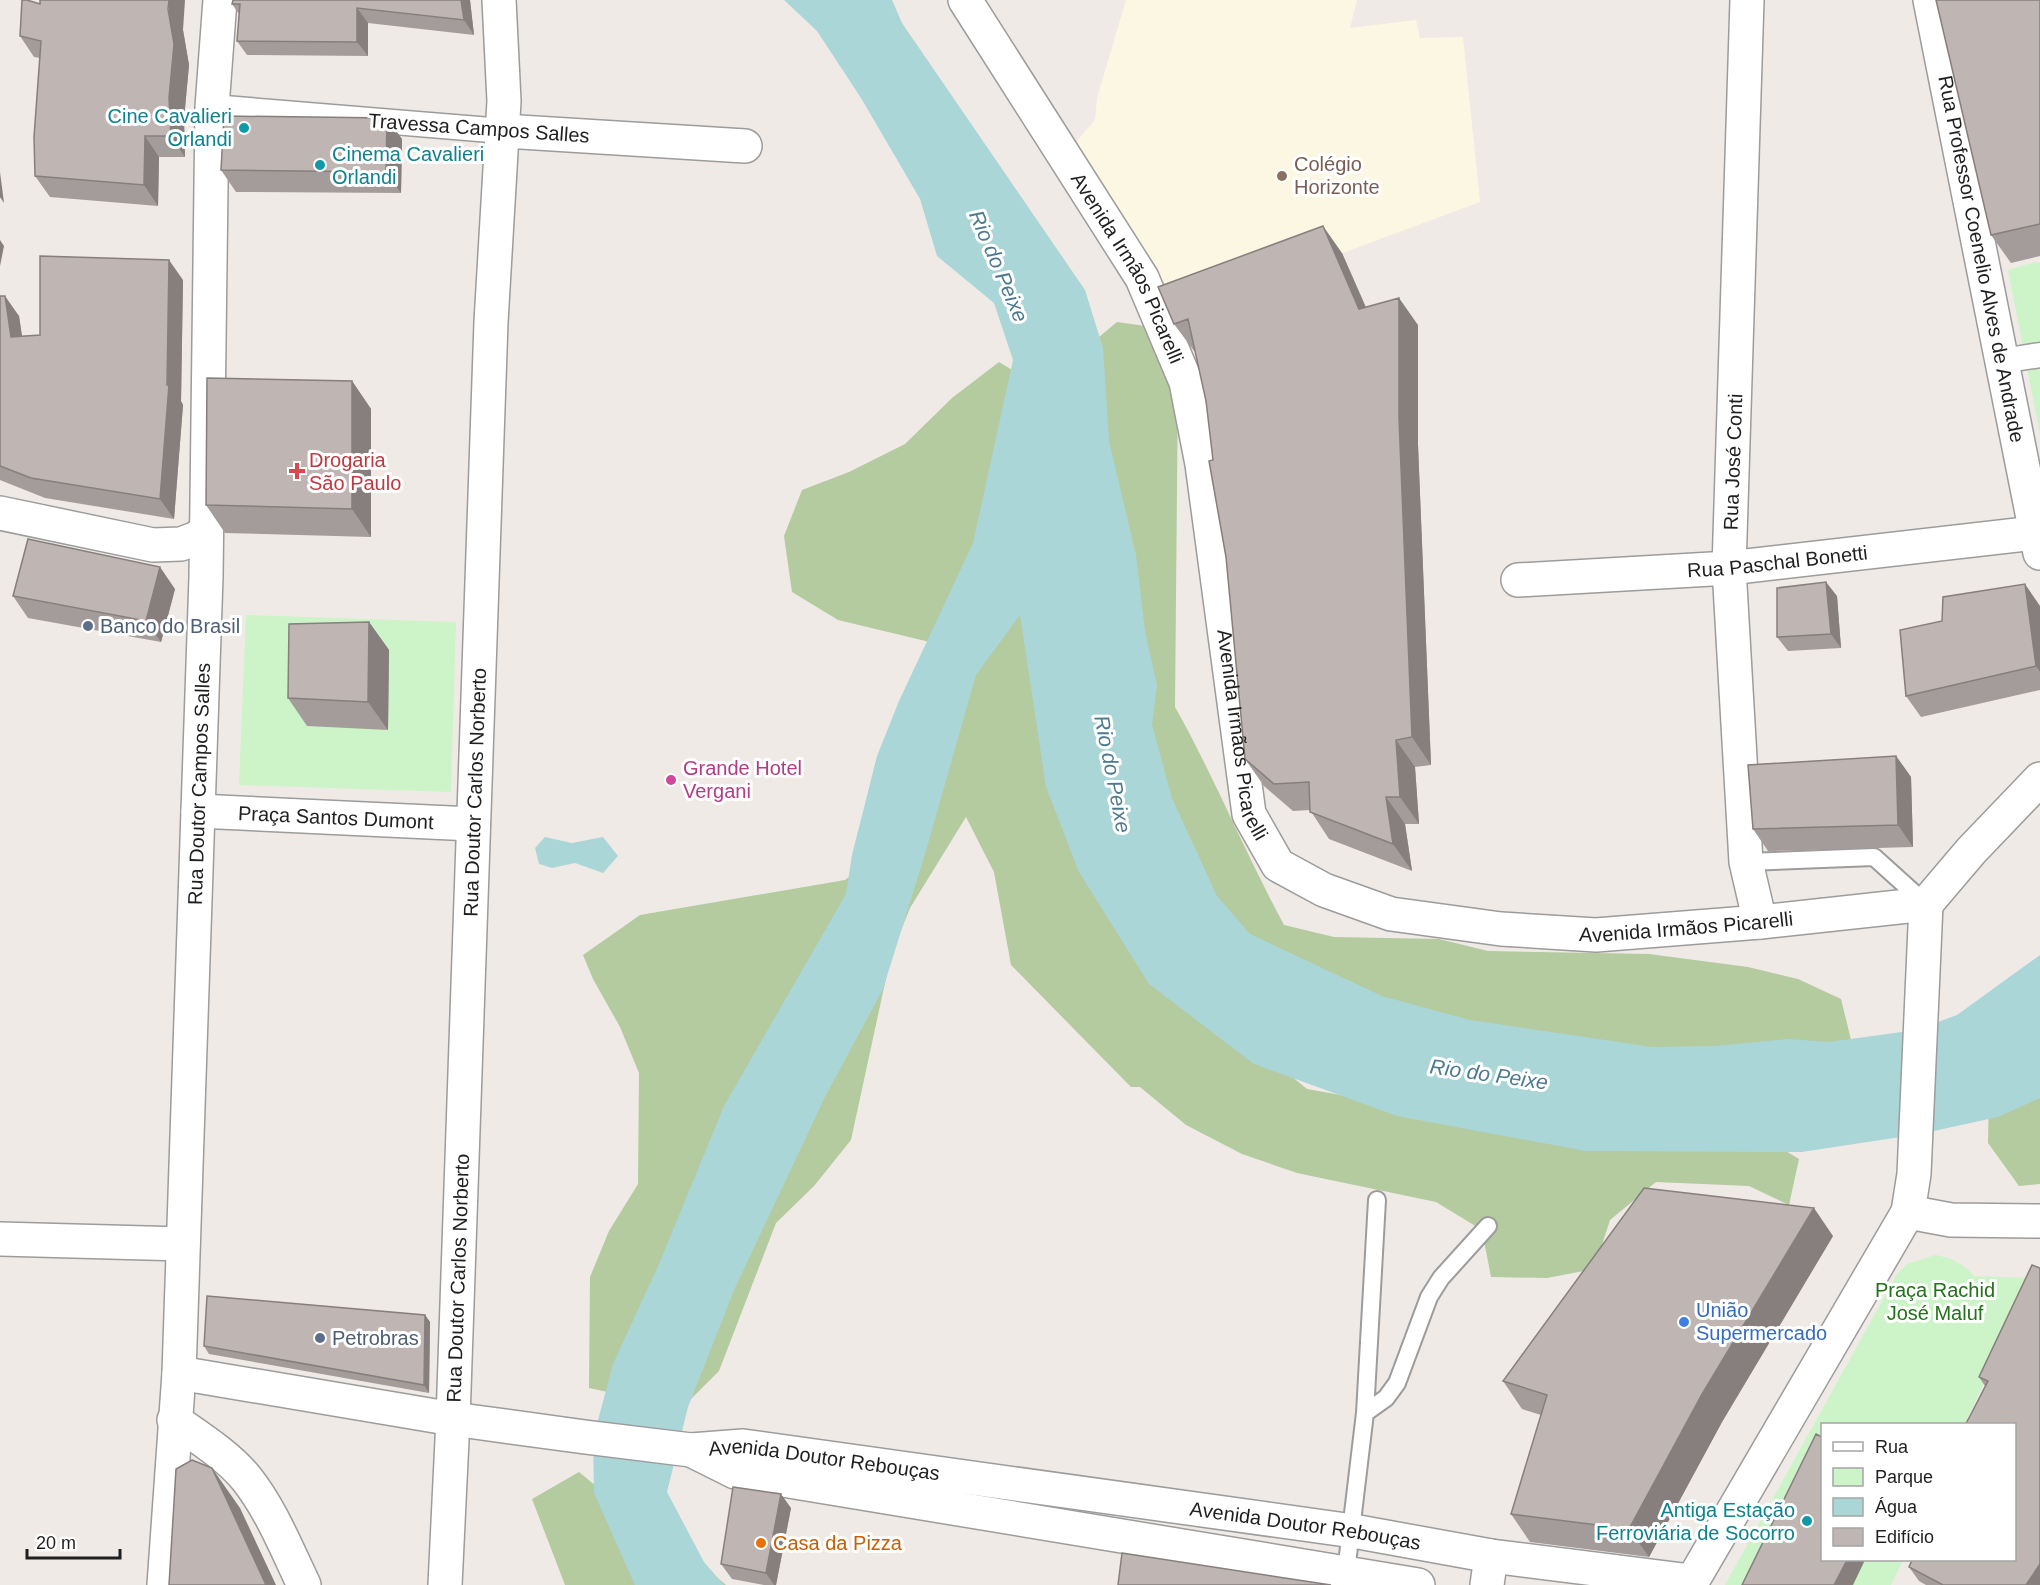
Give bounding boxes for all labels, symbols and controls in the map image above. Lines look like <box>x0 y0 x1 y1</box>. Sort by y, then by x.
street label: Rua Professor Coenelio Alves de Andrade <box>1934 74 2029 444</box>
place label: Cine Cavalieri Orlandi <box>108 105 232 150</box>
street label: Travessa Campos Salles <box>368 109 590 147</box>
marker: Cine Cavalieri Orlandi <box>237 121 251 135</box>
place label: Cinema Cavalieri Orlandi <box>332 143 484 188</box>
place label: Colégio Horizonte <box>1294 153 1380 198</box>
marker: Cinema Cavalieri Orlandi <box>313 158 327 172</box>
street label: Avenida Irmãos Picarelli <box>1067 169 1188 367</box>
marker: Colégio Horizonte <box>1275 169 1289 183</box>
water label: Rio do Peixe <box>965 207 1033 325</box>
street label: Rua José Conti <box>1720 393 1746 531</box>
place label: Drogaria São Paulo <box>309 449 401 494</box>
marker: Drogaria São Paulo <box>290 464 304 478</box>
street label: Rua Paschal Bonetti <box>1686 541 1869 581</box>
place label: Banco do Brasil <box>100 615 240 637</box>
marker: Banco do Brasil <box>81 619 95 633</box>
street label: Avenida Irmãos Picarelli <box>1213 628 1272 844</box>
street label: Rua Doutor Campos Salles <box>184 662 214 905</box>
street label: Rua Doutor Carlos Norberto <box>459 667 490 917</box>
water label: Rio do Peixe <box>1090 713 1136 835</box>
place label: Grande Hotel Vergani <box>683 757 802 802</box>
marker: Grande Hotel Vergani <box>664 773 678 787</box>
street label: Praça Santos Dumont <box>238 802 435 833</box>
street label: Avenida Irmãos Picarelli <box>1579 908 1794 946</box>
water label: Rio do Peixe <box>1428 1054 1550 1094</box>
street label: Rua Doutor Carlos Norberto <box>443 1153 473 1403</box>
park label: Praça Rachid José Maluf <box>1875 1279 1995 1324</box>
place label: União Supermercado <box>1696 1299 1827 1344</box>
marker: União Supermercado <box>1677 1315 1691 1329</box>
place label: Petrobras <box>332 1327 419 1349</box>
marker: Petrobras <box>313 1331 327 1345</box>
legend <box>1821 1423 2016 1561</box>
street label: Avenida Doutor Rebouças <box>708 1435 941 1484</box>
text: Rua <box>1875 1437 1909 1457</box>
text: Parque <box>1875 1467 1933 1487</box>
street label: Avenida Doutor Rebouças <box>1189 1497 1423 1554</box>
text: Água <box>1875 1497 1918 1517</box>
place label: Antiga Estação Ferroviária de Socorro <box>1596 1499 1795 1544</box>
marker: Antiga Estação Ferroviária de Socorro <box>1800 1514 1814 1528</box>
scale bar <box>27 1522 120 1560</box>
text: Edifício <box>1875 1527 1934 1547</box>
place label: Casa da Pizza <box>773 1532 903 1554</box>
text: 20 m <box>36 1533 76 1553</box>
marker: Casa da Pizza <box>754 1536 768 1550</box>

